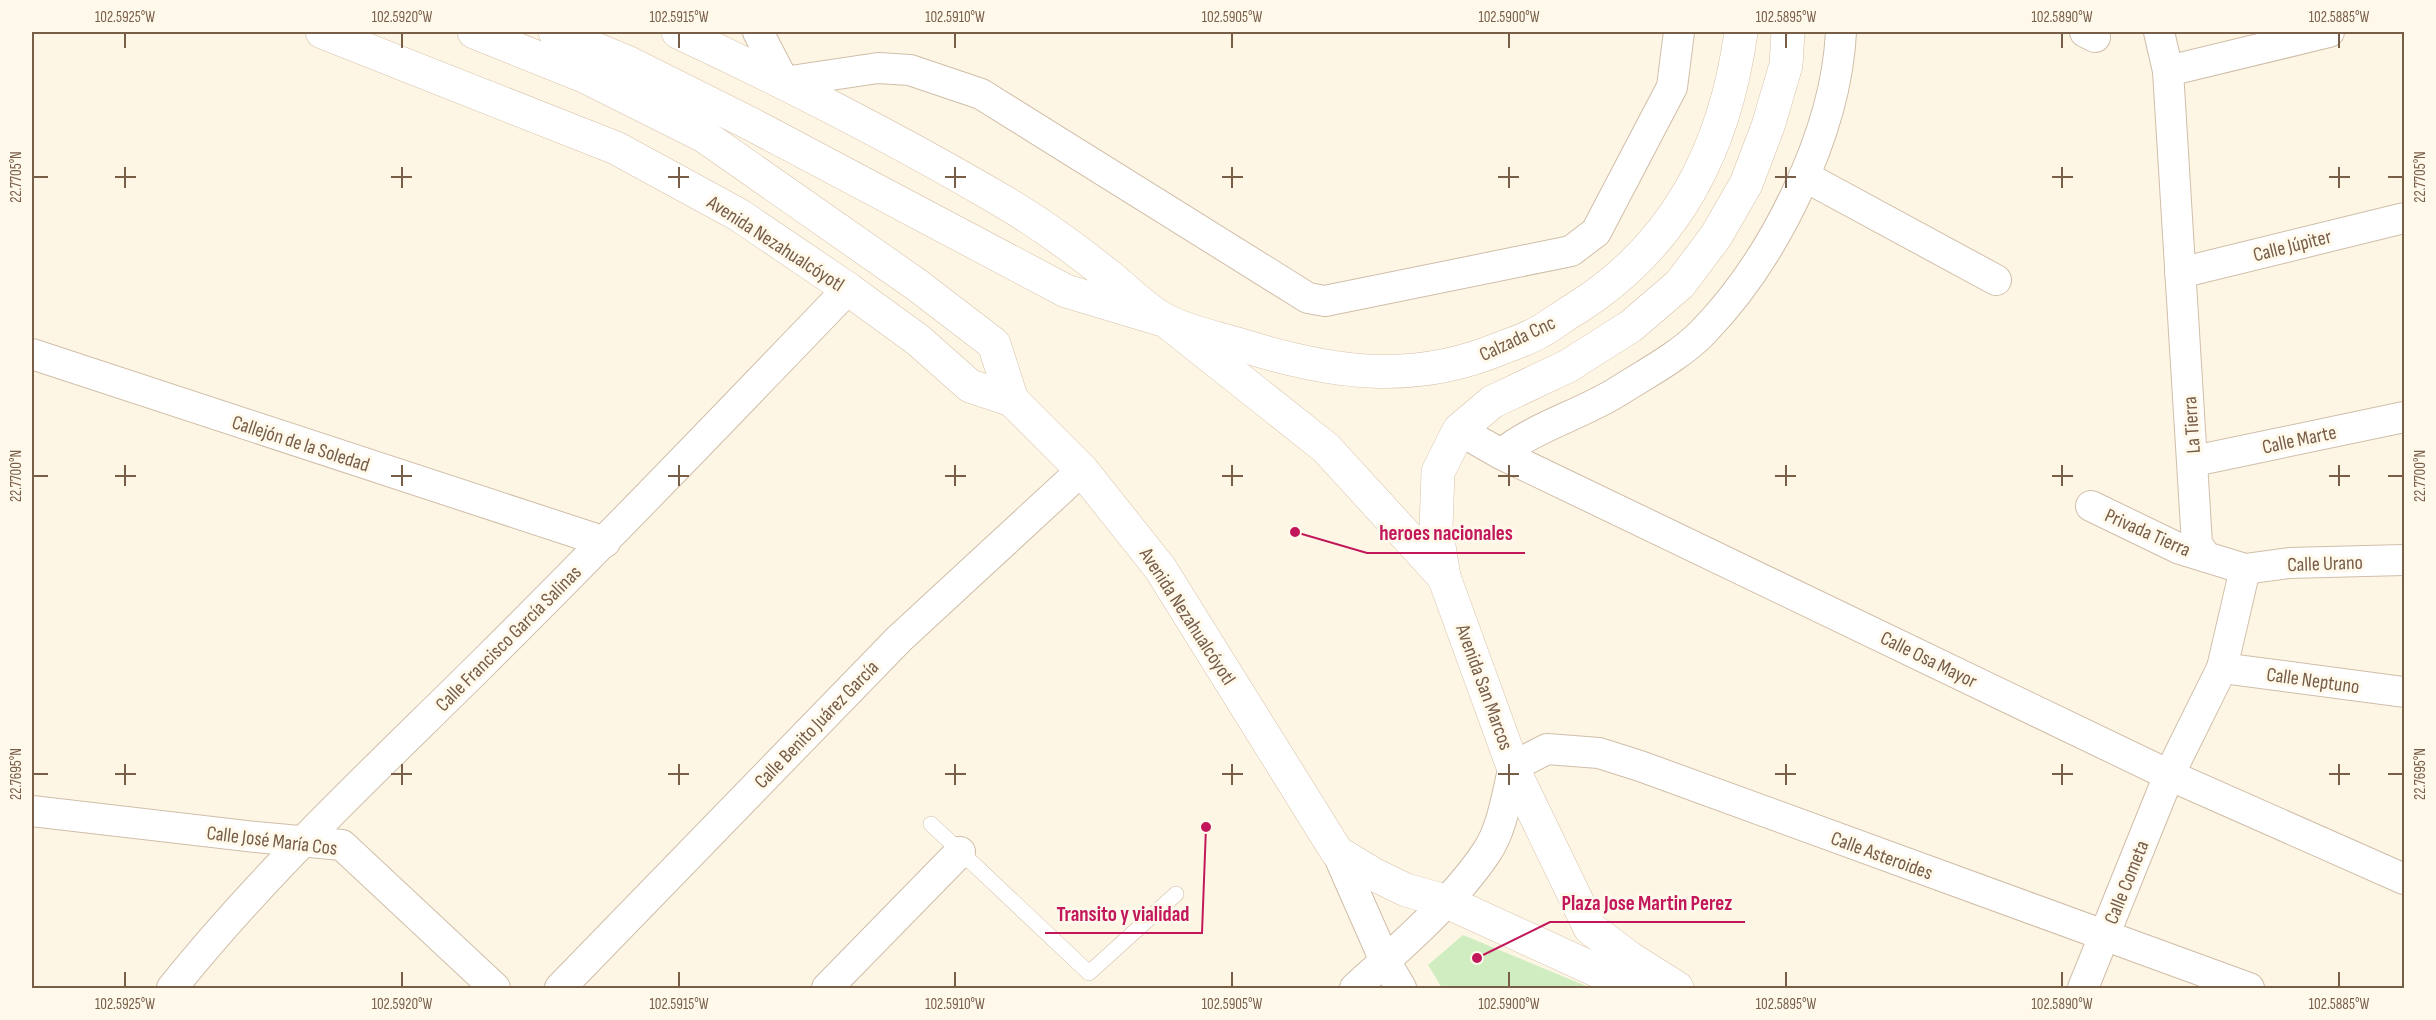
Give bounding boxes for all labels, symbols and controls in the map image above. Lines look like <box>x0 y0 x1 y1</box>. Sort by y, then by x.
text: 102.5925°W <box>95 8 155 27</box>
text: 102.5920°W <box>372 8 433 27</box>
text: 102.5915°W <box>649 8 709 27</box>
text: 102.5910°W <box>925 8 985 27</box>
text: 102.5905°W <box>1202 8 1262 27</box>
text: 102.5900°W <box>1478 8 1540 27</box>
text: 102.5895°W <box>1756 8 1816 27</box>
text: 102.5890°W <box>2031 8 2093 27</box>
text: 102.5885°W <box>2309 8 2369 27</box>
text: 22.7705°N <box>7 151 26 203</box>
text: 22.7705°N <box>2411 151 2430 203</box>
street label: Avenida Nezahualcóyotl <box>702 190 849 297</box>
street label: Calle Júpiter <box>2251 225 2334 267</box>
street label: Calzada Cnc <box>1476 311 1559 367</box>
street label: La Tierra <box>2178 396 2206 454</box>
street label: Callejón de la Soledad <box>229 410 373 478</box>
street label: Calle Marte <box>2260 420 2339 460</box>
text: 22.7700°N <box>7 450 26 502</box>
text: 22.7700°N <box>2411 450 2430 502</box>
street label: Privada Tierra <box>2101 503 2194 562</box>
callout: heroes nacionales <box>1367 514 1525 553</box>
text: heroes nacionales <box>1379 521 1513 546</box>
street label: Avenida Nezahualcóyotl <box>1133 543 1240 690</box>
street label: Calle Urano <box>2287 551 2363 577</box>
street label: Calle Francisco García Salinas <box>431 561 587 717</box>
street label: Avenida San Marcos <box>1450 620 1518 753</box>
street label: Calle Osa Mayor <box>1876 626 1981 694</box>
street label: Calle Benito Juárez García <box>749 656 884 794</box>
street label: Calle Neptuno <box>2265 663 2361 699</box>
text: 22.7695°N <box>7 748 26 800</box>
text: 22.7695°N <box>2411 748 2430 800</box>
street label: Calle José María Cos <box>205 821 339 861</box>
street label: Calle Asteroides <box>1828 826 1936 885</box>
street label: Calle Cometa <box>2099 837 2155 928</box>
callout: Plaza Jose Martin Perez <box>1550 883 1745 922</box>
text: Plaza Jose Martin Perez <box>1562 891 1732 916</box>
callout: Transito y vialidad <box>1045 894 1202 933</box>
text: Transito y vialidad <box>1056 902 1190 927</box>
text: 102.5925°W <box>95 995 155 1014</box>
text: 102.5920°W <box>372 995 433 1014</box>
text: 102.5915°W <box>649 995 709 1014</box>
text: 102.5910°W <box>925 995 985 1014</box>
text: 102.5905°W <box>1202 995 1262 1014</box>
text: 102.5900°W <box>1478 995 1540 1014</box>
text: 102.5895°W <box>1756 995 1816 1014</box>
text: 102.5890°W <box>2031 995 2093 1014</box>
text: 102.5885°W <box>2309 995 2369 1014</box>

